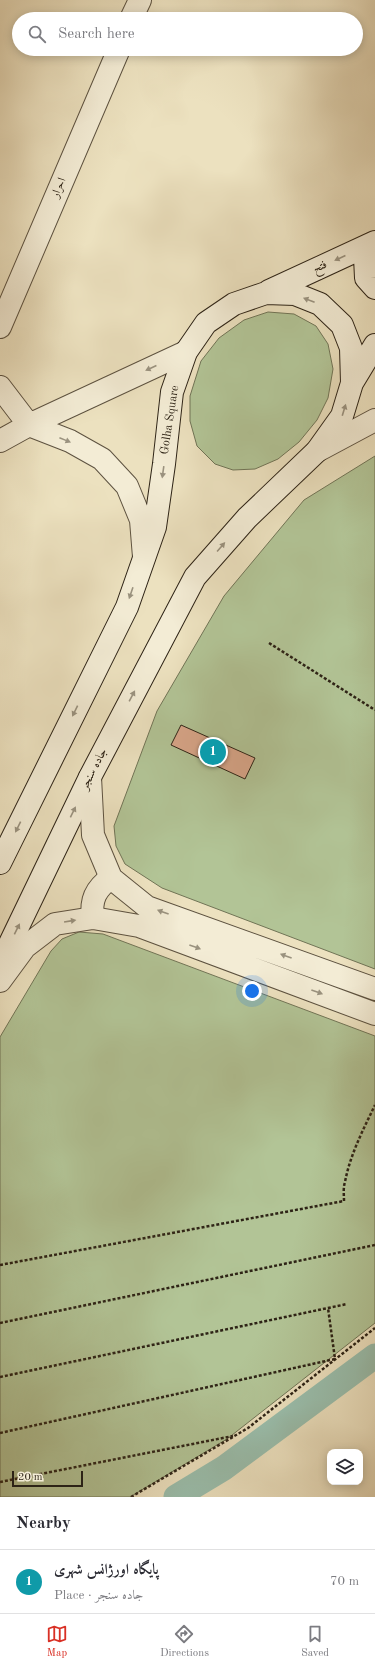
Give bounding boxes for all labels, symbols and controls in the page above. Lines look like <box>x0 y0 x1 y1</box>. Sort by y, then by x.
search box <box>12 12 363 56</box>
icon: search <box>26 23 48 45</box>
text: Search here <box>58 27 135 42</box>
street label: احرار <box>49 176 69 201</box>
one-way arrow <box>334 255 345 261</box>
street label: فتح <box>311 259 331 279</box>
one-way arrow <box>302 296 314 302</box>
one-way arrow <box>145 365 157 371</box>
street label: Golha Square <box>159 384 181 455</box>
one-way arrow <box>341 403 347 415</box>
one-way arrow <box>60 437 72 443</box>
one-way arrow <box>160 466 166 478</box>
one-way arrow <box>216 543 225 552</box>
one-way arrow <box>128 588 134 600</box>
one-way arrow <box>129 690 135 702</box>
one-way arrow <box>72 705 78 716</box>
pin: 1 <box>200 737 226 767</box>
street label: جاده سنجر <box>78 746 110 794</box>
one-way arrow <box>70 806 76 818</box>
one-way arrow <box>15 821 21 833</box>
one-way arrow <box>157 909 169 915</box>
one-way arrow <box>64 918 76 924</box>
one-way arrow <box>14 924 20 935</box>
one-way arrow <box>189 945 201 951</box>
one-way arrow <box>279 953 291 959</box>
your location <box>242 981 262 1001</box>
one-way arrow <box>311 990 323 996</box>
map controls <box>327 1449 363 1485</box>
button: layers <box>327 1449 363 1485</box>
scale bar <box>12 1469 83 1488</box>
text: 20 m <box>18 1472 43 1483</box>
text: Nearby <box>16 1515 71 1532</box>
text: پایگاه اورژانس شهری <box>54 1563 159 1578</box>
text: 1 <box>25 1575 33 1588</box>
text: 70 m <box>330 1575 359 1588</box>
text: Place · جاده سنجر <box>54 1589 143 1602</box>
tab: Map <box>46 1623 68 1661</box>
tab: Directions <box>160 1623 209 1661</box>
tab: Saved <box>301 1623 329 1661</box>

